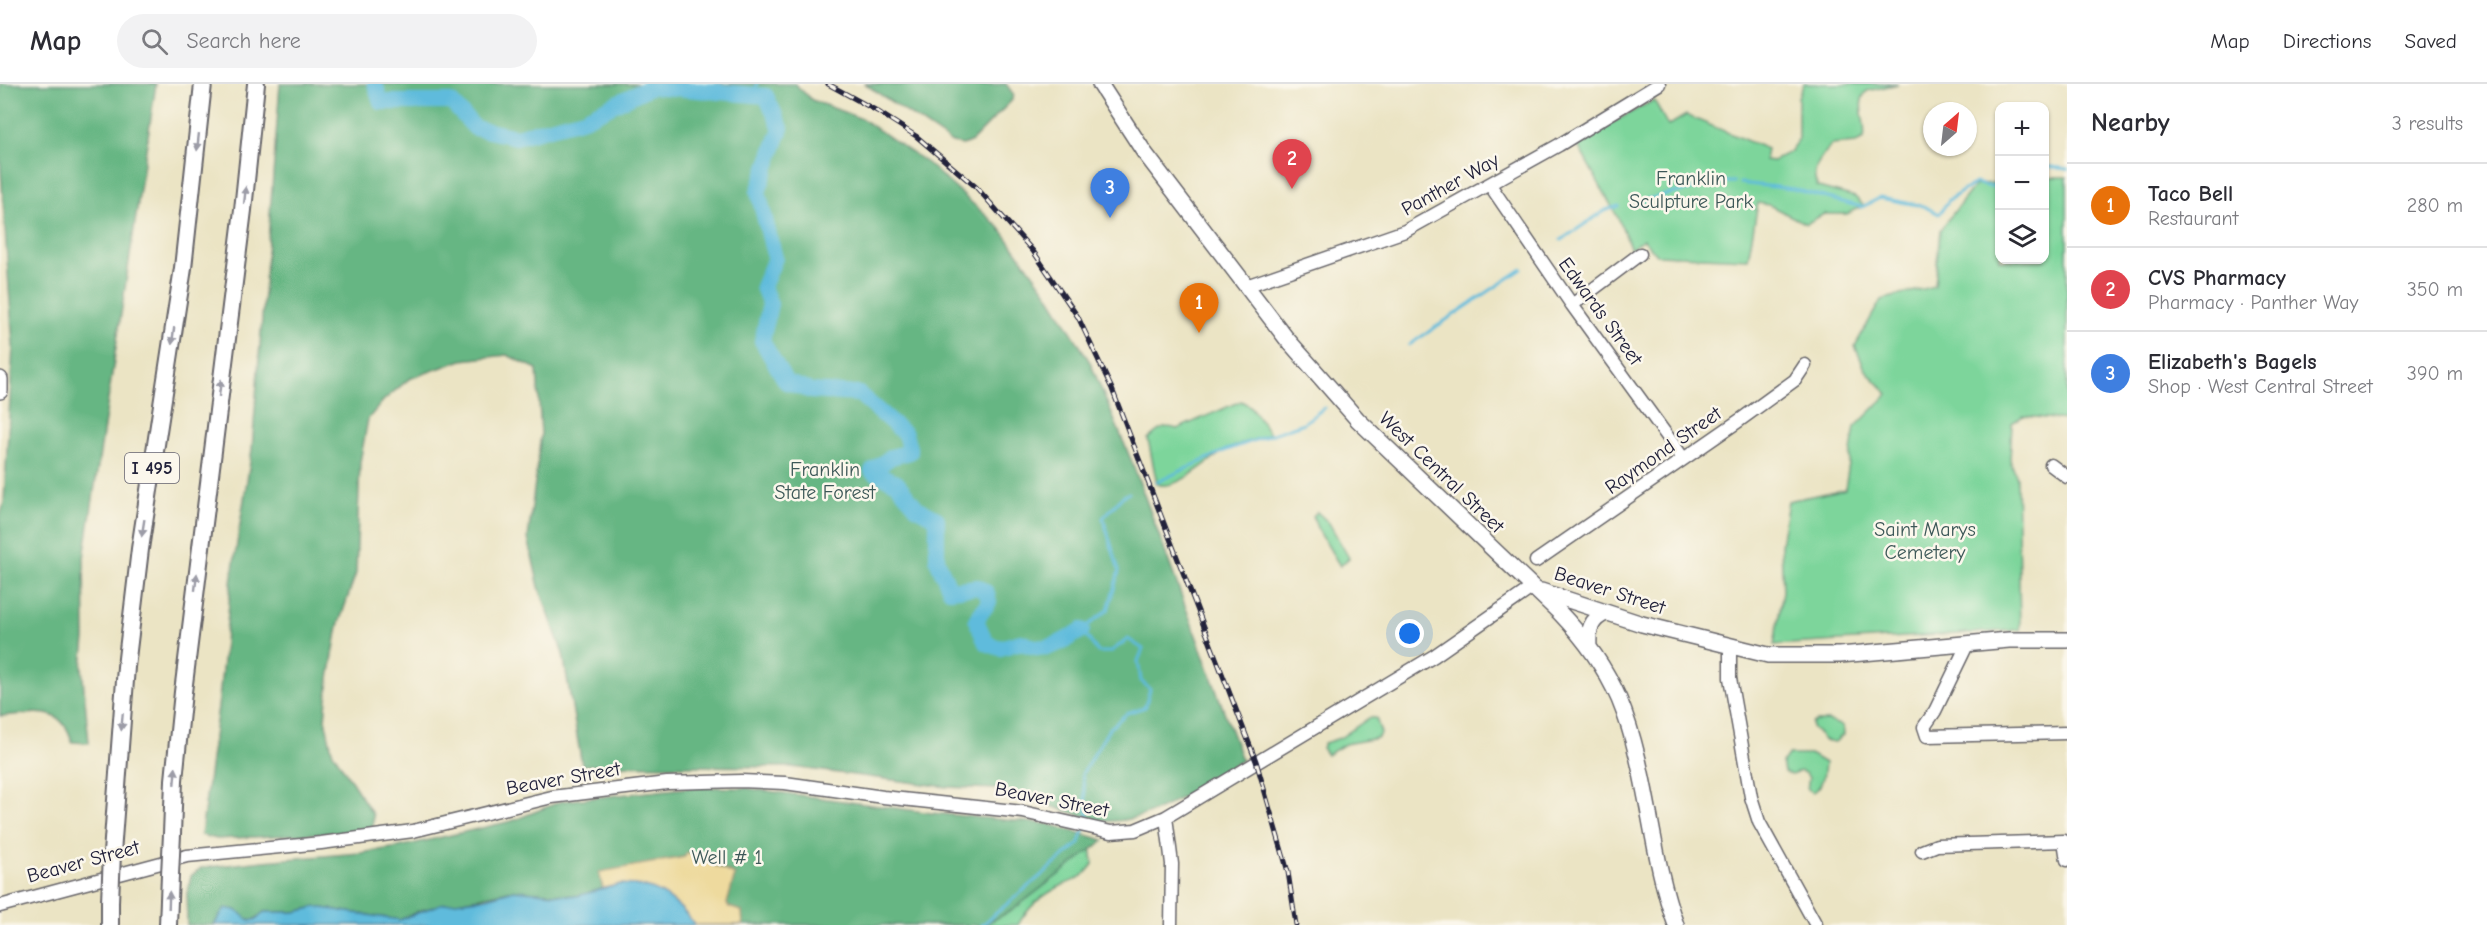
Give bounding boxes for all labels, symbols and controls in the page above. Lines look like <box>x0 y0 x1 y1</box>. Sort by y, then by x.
search box <box>117 14 537 68</box>
text: Map <box>30 25 81 57</box>
icon: search <box>138 25 171 58</box>
text: Search here <box>186 28 301 54</box>
text: Map <box>2210 29 2250 53</box>
text: Directions <box>2283 29 2372 53</box>
text: Saved <box>2405 29 2457 53</box>
north arrow <box>1923 102 1977 156</box>
map controls <box>1995 102 2049 264</box>
button: + <box>1995 102 2049 156</box>
text: Nearby <box>2091 108 2170 138</box>
text: 3 results <box>2392 112 2463 135</box>
one-way arrow <box>193 133 203 152</box>
pin: 2 <box>1272 140 1312 189</box>
street label: Panther Way <box>1397 148 1503 221</box>
button: − <box>1995 156 2049 210</box>
park label: Franklin Sculpture Park <box>1629 167 1753 213</box>
pin: 3 <box>1090 168 1130 218</box>
text: Taco Bell <box>2148 181 2233 207</box>
one-way arrow <box>240 185 249 204</box>
text: 1 <box>2107 194 2114 217</box>
text: 280 m <box>2407 194 2463 217</box>
text: Restaurant <box>2148 207 2238 230</box>
button: layers <box>1995 210 2049 264</box>
street label: Edwards Street <box>1554 253 1648 371</box>
text: CVS Pharmacy <box>2148 265 2286 291</box>
text: 2 <box>2106 278 2115 301</box>
text: 350 m <box>2407 278 2463 301</box>
pin: 1 <box>1180 284 1218 333</box>
text: Pharmacy · Panther Way <box>2148 291 2359 314</box>
one-way arrow <box>168 326 177 345</box>
text: Elizabeth's Bagels <box>2148 349 2317 375</box>
text: 3 <box>2106 362 2115 385</box>
text: 390 m <box>2407 362 2463 385</box>
text: Shop · West Central Street <box>2148 375 2373 398</box>
one-way arrow <box>216 379 225 398</box>
street label: Raymond Street <box>1601 401 1727 499</box>
street label: West Central Street <box>1374 407 1510 539</box>
road number: I 495 <box>125 453 179 483</box>
park label: Franklin State Forest <box>775 458 877 504</box>
park label: Saint Marys Cemetery <box>1874 518 1976 564</box>
one-way arrow <box>138 519 147 538</box>
street label: Beaver Street <box>1551 562 1670 620</box>
one-way arrow <box>191 572 200 591</box>
your location <box>1395 619 1424 648</box>
one-way arrow <box>117 713 127 732</box>
street label: Beaver Street <box>504 757 623 800</box>
one-way arrow <box>170 766 179 785</box>
street label: Beaver Street <box>993 777 1112 822</box>
street label: Beaver Street <box>24 835 143 888</box>
park label: Well # 1 <box>692 846 762 869</box>
one-way arrow <box>165 890 174 909</box>

